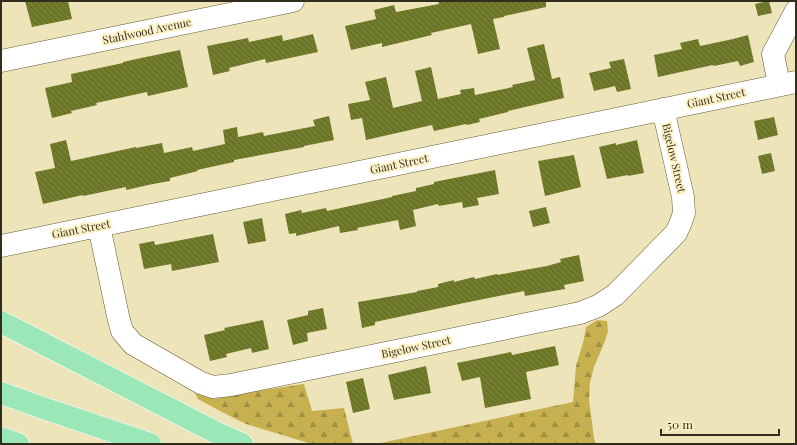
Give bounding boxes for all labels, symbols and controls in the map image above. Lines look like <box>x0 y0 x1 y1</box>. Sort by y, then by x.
street label: Stahlwood Avenue <box>101 14 193 47</box>
street label: Giant Street <box>685 84 746 111</box>
street label: Bigelow Street <box>659 122 690 194</box>
street label: Giant Street <box>368 150 429 177</box>
street label: Giant Street <box>51 215 111 241</box>
street label: Bigelow Street <box>380 332 452 361</box>
scale bar <box>661 411 779 437</box>
text: 50 m <box>667 416 693 432</box>

